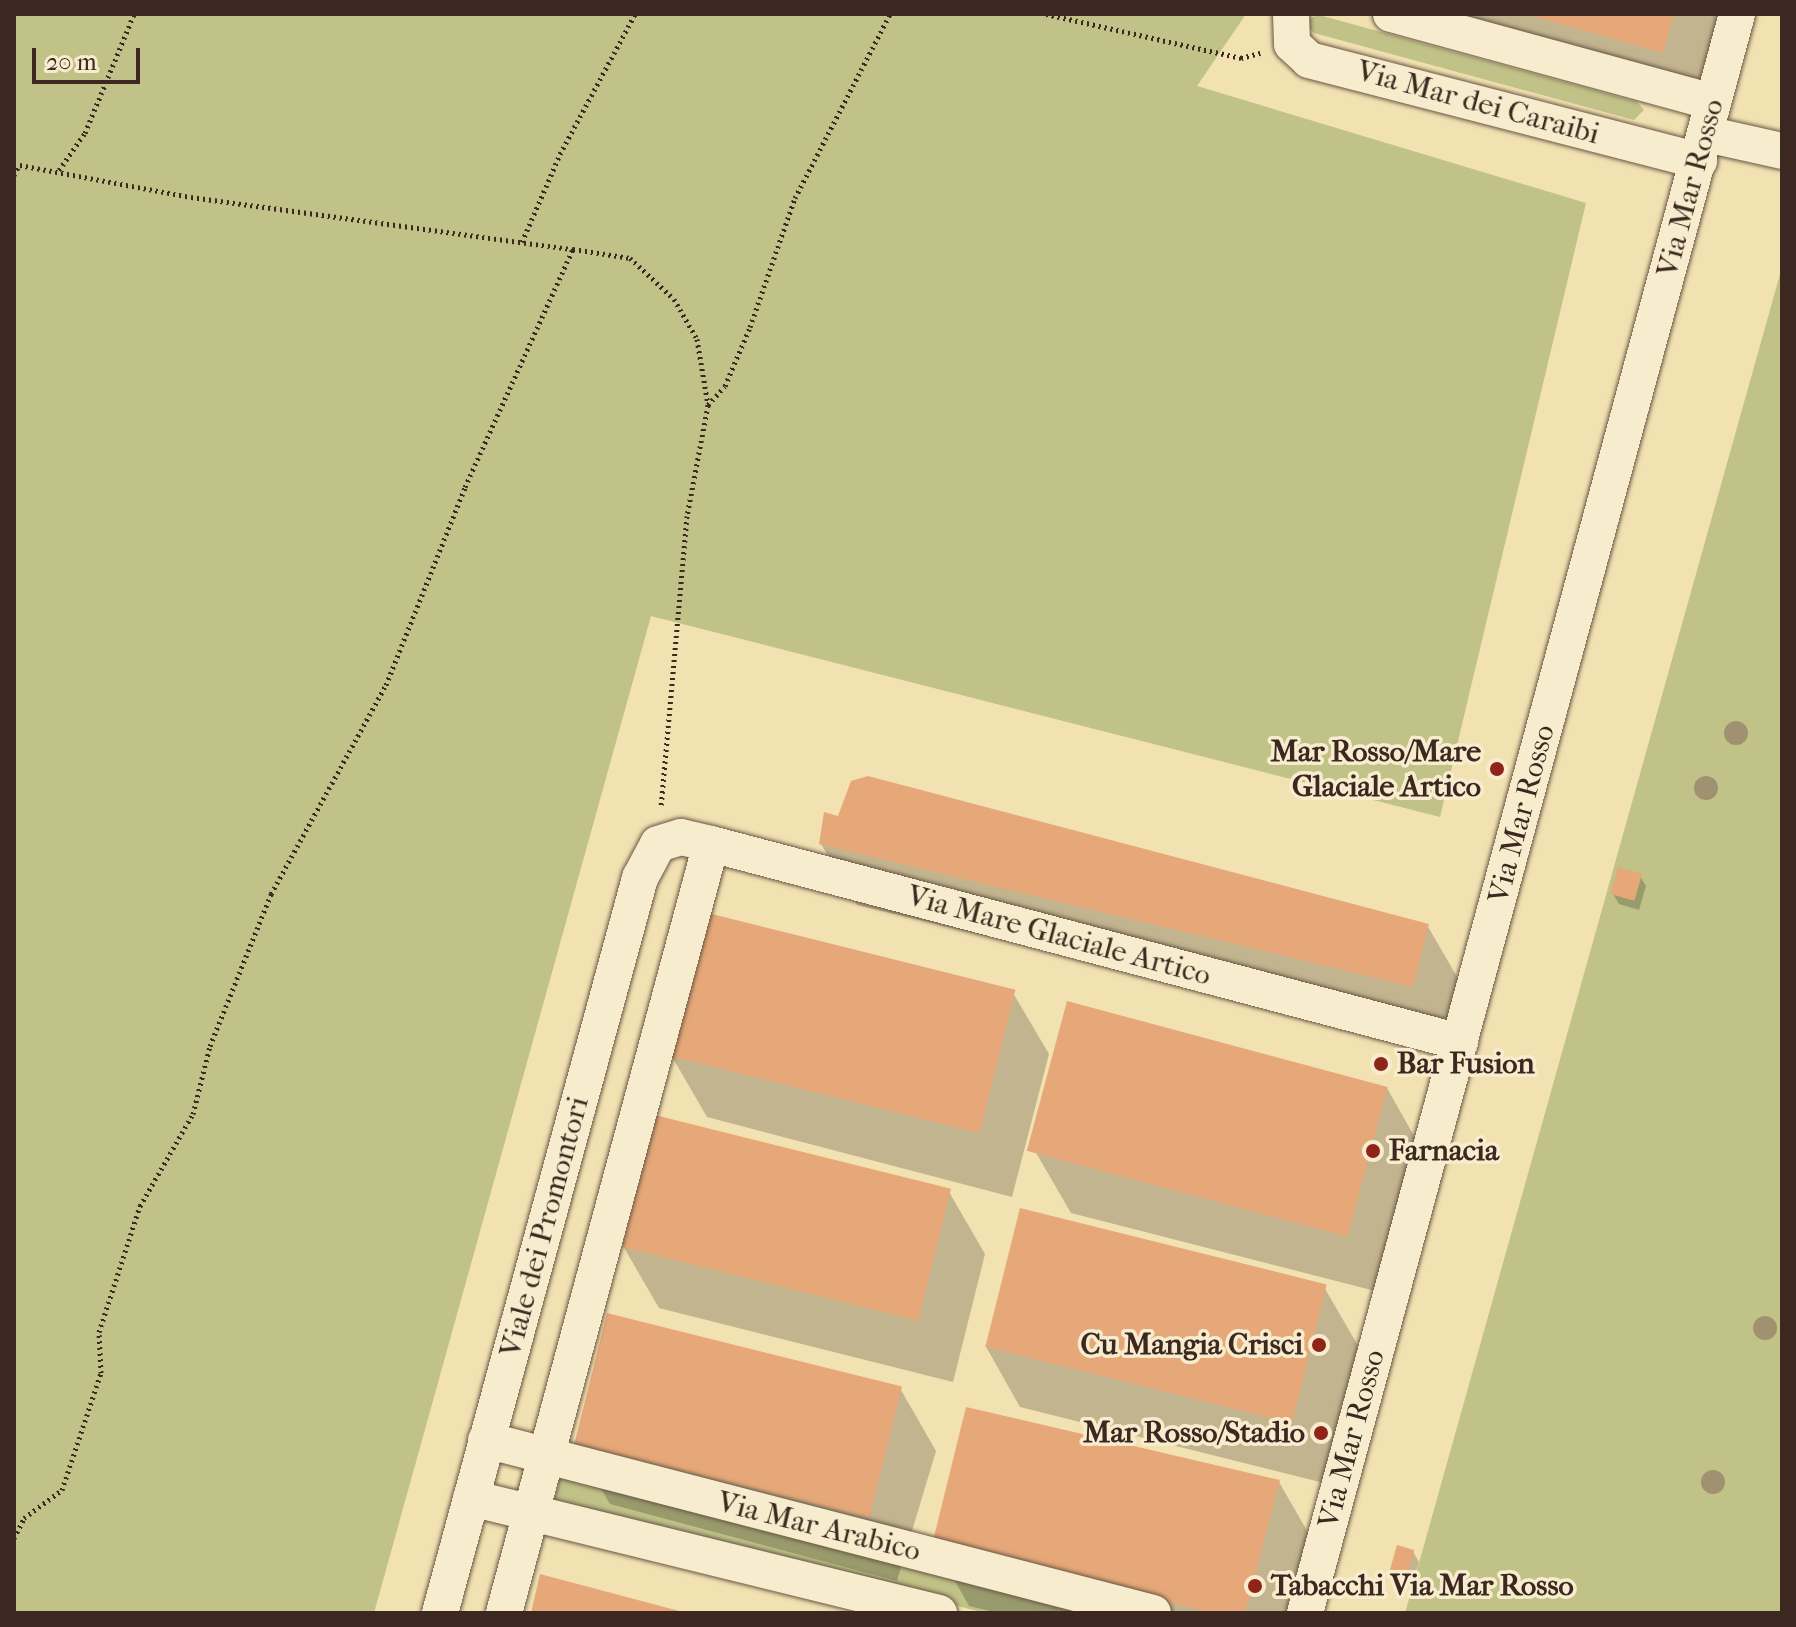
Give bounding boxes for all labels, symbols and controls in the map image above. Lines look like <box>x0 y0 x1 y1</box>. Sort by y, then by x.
scale bar <box>36 32 144 82</box>
text: 20 m <box>46 48 97 76</box>
street label: Via Mar dei Caraibi <box>1353 53 1603 153</box>
street label: Via Mar Rosso <box>1650 95 1732 281</box>
street label: Via Mar Rosso <box>1481 721 1563 907</box>
place label: Mar Rosso/Mare Glaciale Artico <box>1270 734 1481 804</box>
marker: Mar Rosso/Mare Glaciale Artico <box>1488 760 1506 778</box>
street label: Via Mare Glaciale Artico <box>903 878 1215 994</box>
place label: Bar Fusion <box>1397 1046 1535 1082</box>
marker: Bar Fusion <box>1372 1055 1390 1073</box>
street label: Viale dei Promontori <box>493 1093 597 1361</box>
place label: Farnacia <box>1389 1133 1499 1169</box>
marker: Farnacia <box>1364 1142 1382 1160</box>
place label: Cu Mangia Crisci <box>1080 1327 1303 1363</box>
marker: Cu Mangia Crisci <box>1310 1336 1328 1354</box>
street label: Via Mar Rosso <box>1311 1346 1393 1532</box>
place label: Mar Rosso/Stadio <box>1083 1415 1305 1451</box>
marker: Mar Rosso/Stadio <box>1312 1424 1330 1442</box>
street label: Via Mar Arabico <box>714 1484 924 1570</box>
place label: Tabacchi Via Mar Rosso <box>1271 1568 1574 1604</box>
marker: Tabacchi Via Mar Rosso <box>1246 1577 1264 1595</box>

